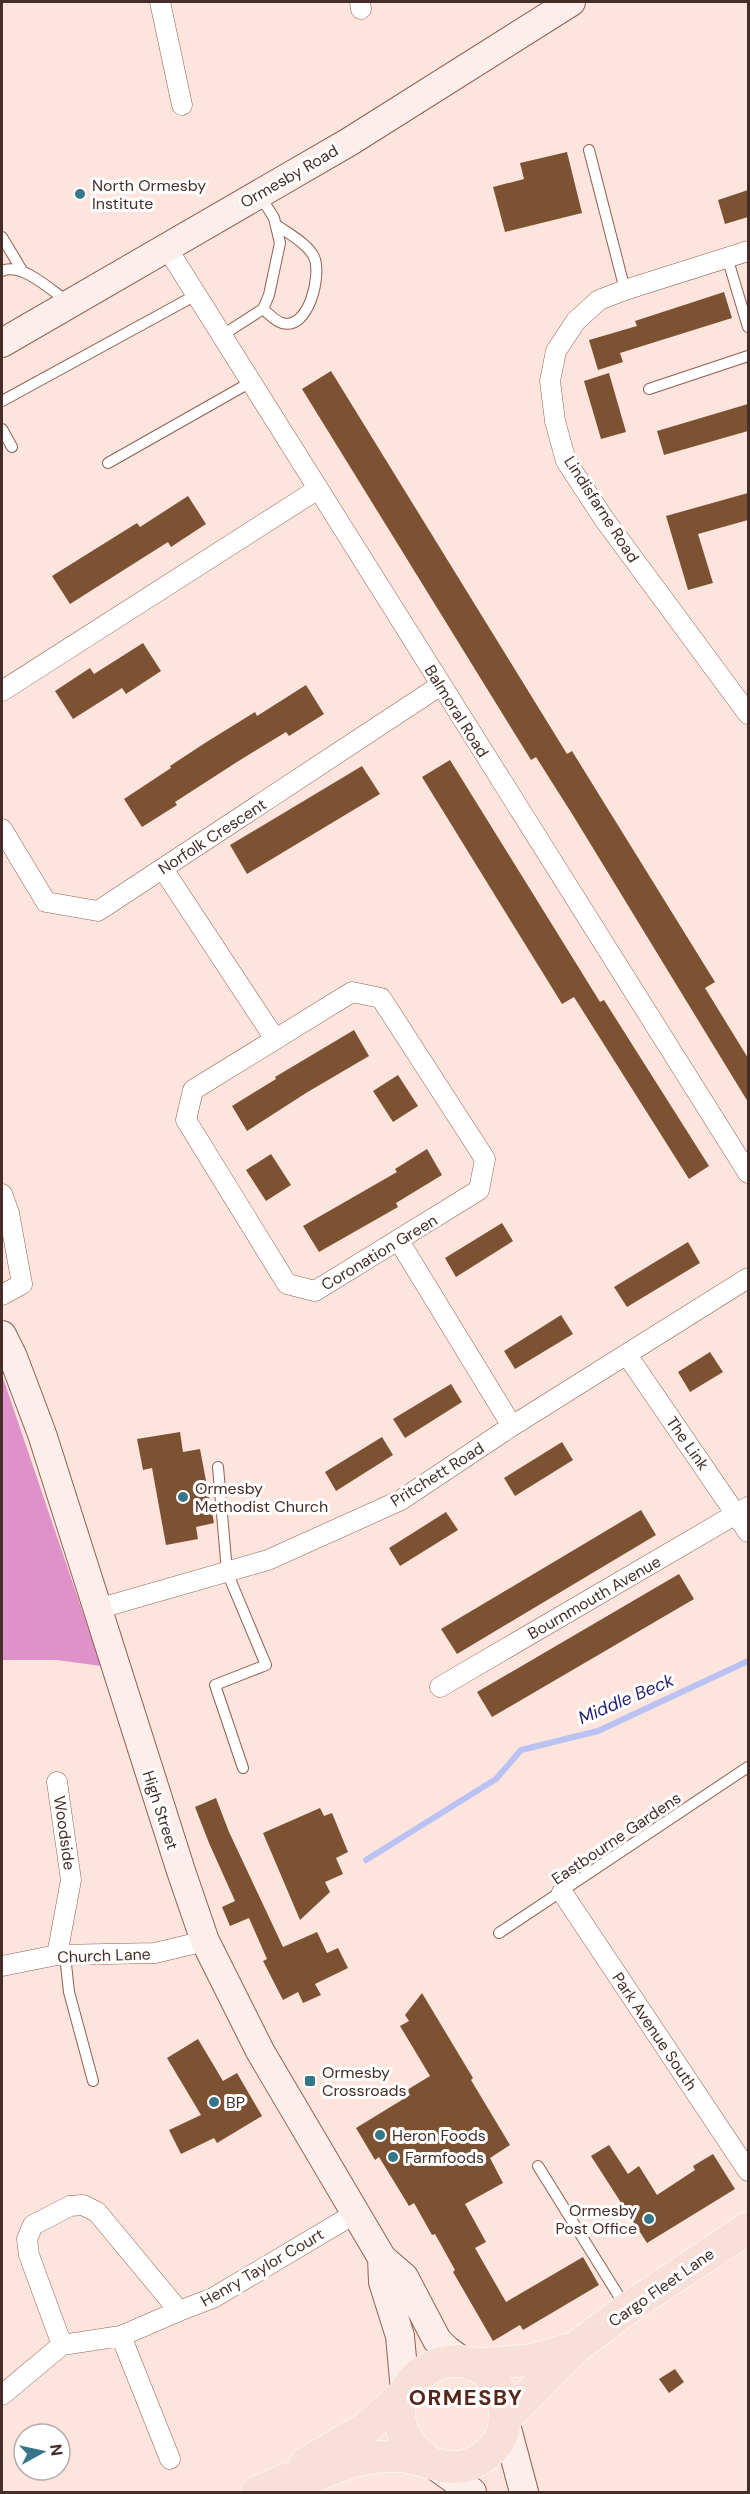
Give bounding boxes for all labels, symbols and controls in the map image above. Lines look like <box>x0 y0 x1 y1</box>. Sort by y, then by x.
street label: Ormesby Road <box>237 140 342 213</box>
place label: North Ormesby Institute <box>92 175 206 214</box>
marker: North Ormesby Institute <box>73 187 87 201</box>
street label: Lindisfarne Road <box>559 452 644 567</box>
street label: Balmoral Road <box>420 661 493 762</box>
street label: Norfolk Crescent <box>154 794 270 879</box>
street label: Coronation Green <box>317 1209 441 1295</box>
street label: The Link <box>661 1412 714 1474</box>
street label: Pritchett Road <box>387 1437 488 1511</box>
place label: Ormesby Methodist Church <box>195 1478 328 1517</box>
marker: Ormesby Methodist Church <box>176 1490 190 1504</box>
street label: Bournmouth Avenue <box>524 1551 665 1644</box>
water label: Middle Beck <box>574 1668 678 1730</box>
street label: High Street <box>138 1768 183 1853</box>
street label: Eastbourne Gardens <box>548 1787 685 1890</box>
street label: Woodside <box>49 1795 80 1872</box>
street label: Church Lane <box>57 1943 151 1968</box>
street label: Park Avenue South <box>607 1968 702 2094</box>
place label: Ormesby Crossroads <box>322 2062 407 2101</box>
marker: Ormesby Crossroads <box>303 2074 317 2088</box>
place label: BP <box>226 2092 245 2113</box>
marker: BP <box>207 2095 221 2109</box>
place label: Heron Foods <box>392 2125 486 2146</box>
marker: Heron Foods <box>373 2128 387 2142</box>
place label: Farmfoods <box>405 2147 484 2168</box>
marker: Farmfoods <box>386 2150 400 2164</box>
place label: Ormesby Post Office <box>555 2200 637 2239</box>
marker: Ormesby Post Office <box>642 2212 656 2226</box>
street label: Henry Taylor Court <box>197 2224 328 2311</box>
street label: Cargo Fleet Lane <box>604 2243 718 2332</box>
district label: ORMESBY <box>409 2383 523 2412</box>
north arrow <box>12 2422 72 2482</box>
text: N <box>45 2443 68 2457</box>

